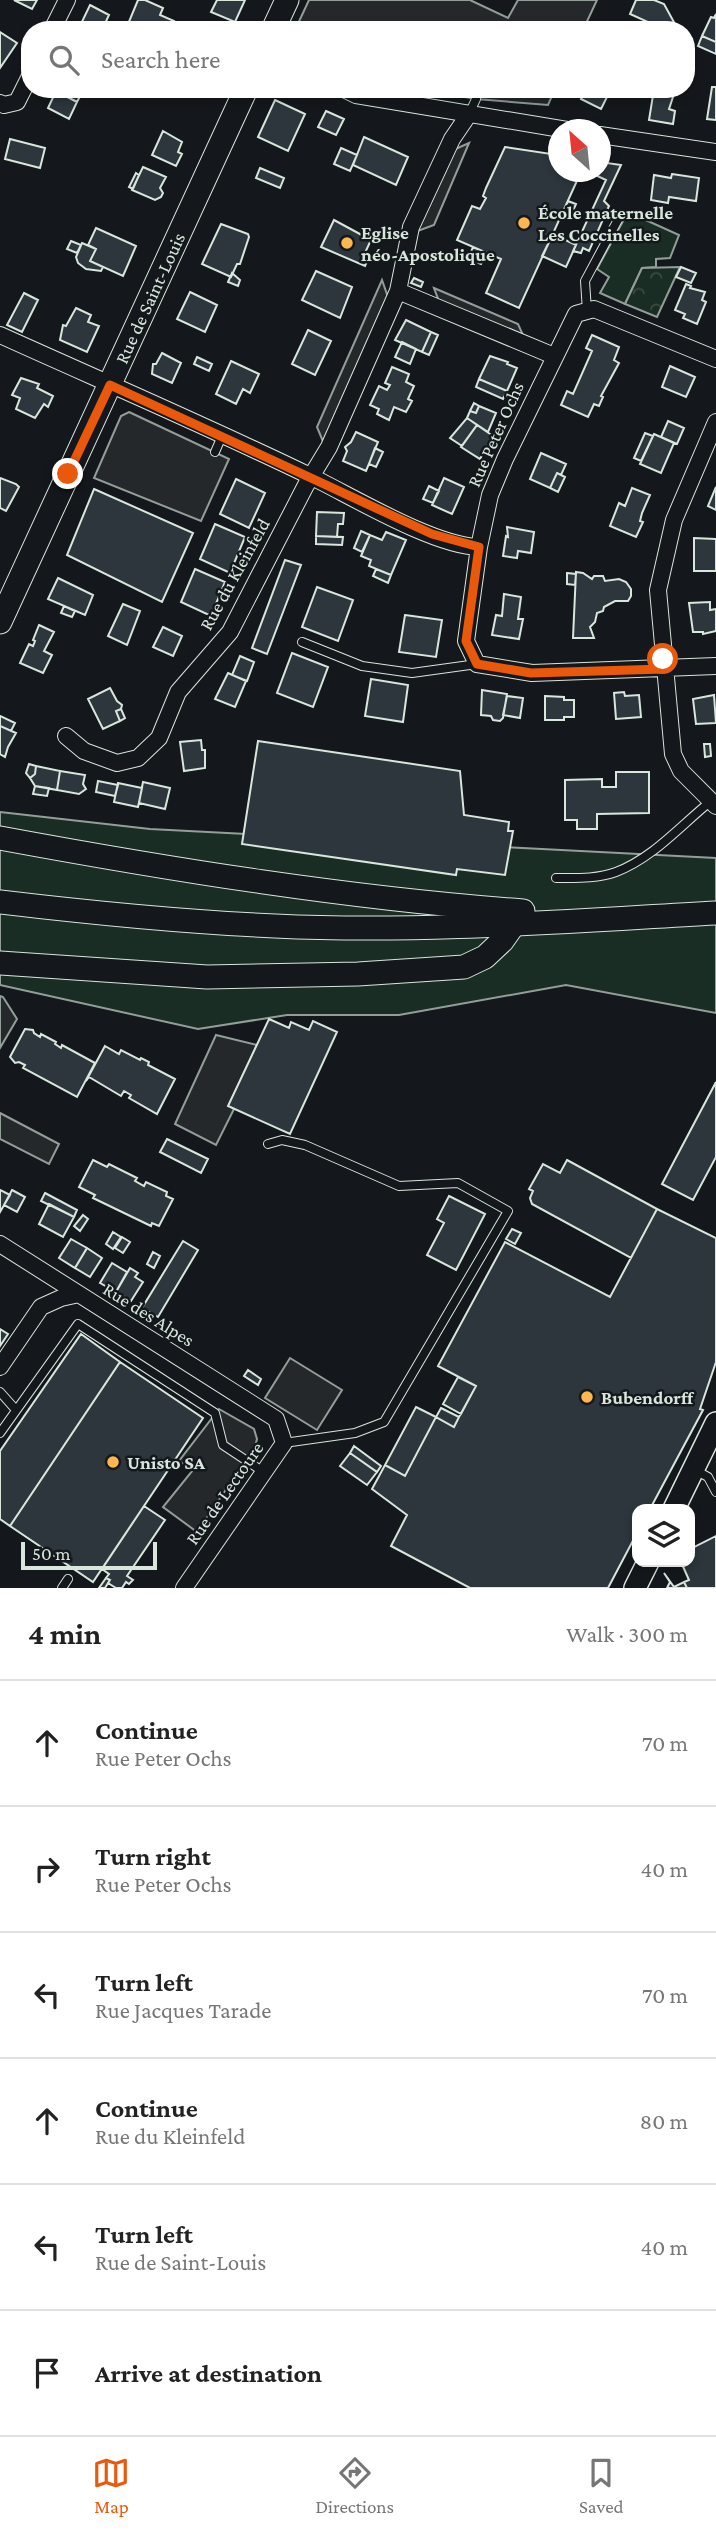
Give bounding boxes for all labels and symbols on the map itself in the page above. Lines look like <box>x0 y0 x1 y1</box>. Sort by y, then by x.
north arrow <box>548 119 611 182</box>
place label: École maternelle Les Coccinelles <box>538 202 673 245</box>
marker: École maternelle Les Coccinelles <box>516 215 532 231</box>
place label: Eglise néo-Apostolique <box>361 222 495 265</box>
street label: Rue de Saint-Louis <box>111 229 189 367</box>
marker: Eglise néo-Apostolique <box>339 235 355 251</box>
street label: Rue Peter Ochs <box>463 378 528 490</box>
route end <box>52 458 83 489</box>
street label: Rue du Kleinfeld <box>195 515 274 634</box>
route start <box>647 643 678 674</box>
street label: Rue des Alpes <box>99 1278 198 1351</box>
place label: Bubendorff <box>601 1387 695 1408</box>
marker: Bubendorff <box>579 1389 595 1405</box>
street label: Rue de Lectoure <box>181 1438 268 1549</box>
place label: Unisto SA <box>127 1452 206 1473</box>
marker: Unisto SA <box>105 1454 121 1470</box>
scale bar <box>21 1539 158 1571</box>

